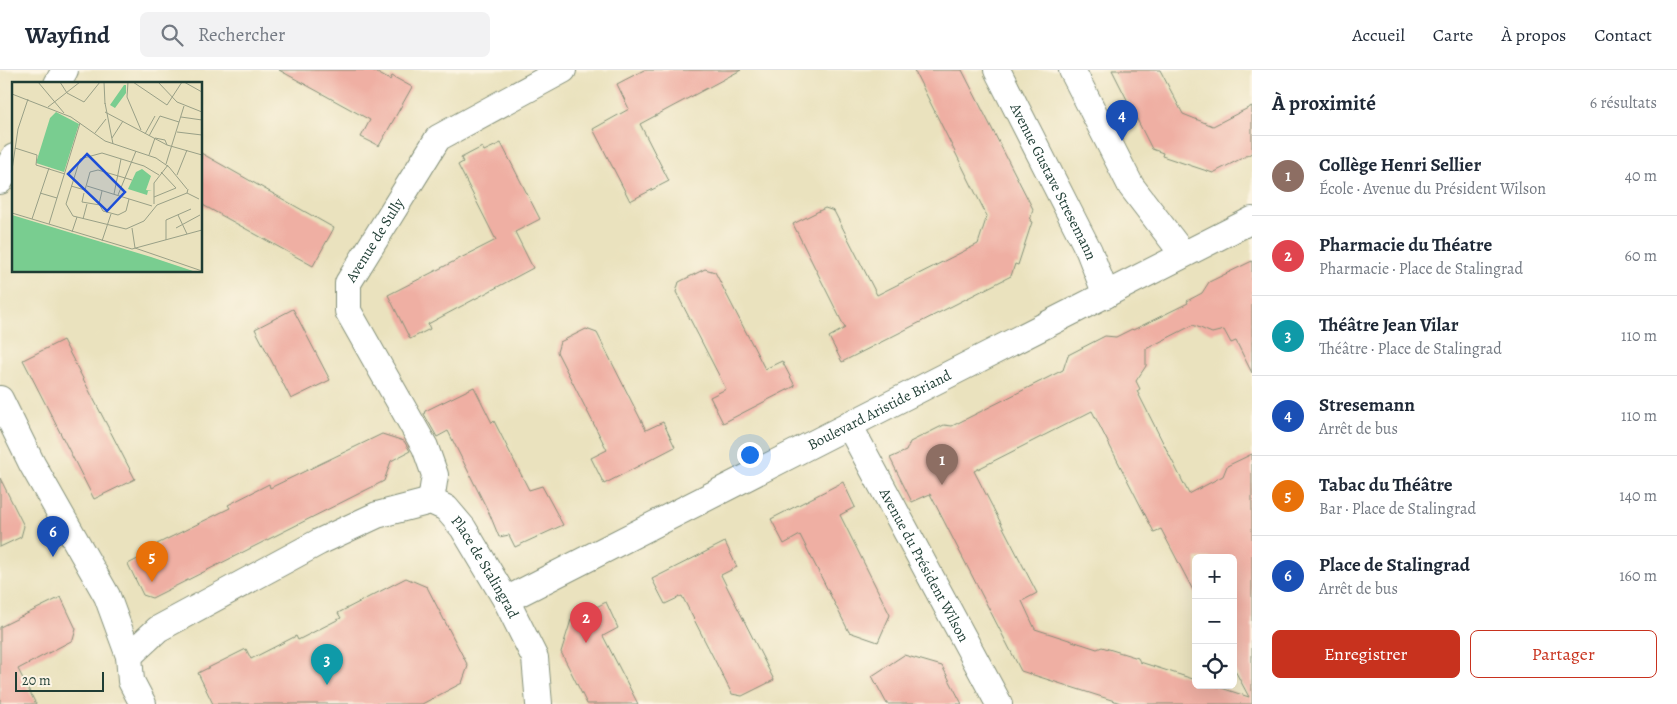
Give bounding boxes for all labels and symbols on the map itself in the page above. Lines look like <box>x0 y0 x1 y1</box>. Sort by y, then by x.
inset map <box>12 82 202 272</box>
street label: Avenue Gustave Stresemann <box>1005 99 1101 263</box>
pin: 4 <box>1106 100 1138 141</box>
street label: Avenue de Sully <box>340 194 409 287</box>
street label: Boulevard Aristide Briand <box>804 365 955 455</box>
your location <box>737 442 763 468</box>
pin: 1 <box>926 444 958 485</box>
street label: Avenue du Président Wilson <box>874 484 974 645</box>
street label: Place de Stalingrad <box>447 511 524 623</box>
pin: 6 <box>37 516 69 557</box>
pin: 5 <box>136 541 168 582</box>
pin: 2 <box>570 602 602 643</box>
pin: 3 <box>311 644 343 685</box>
scale bar <box>15 669 104 692</box>

